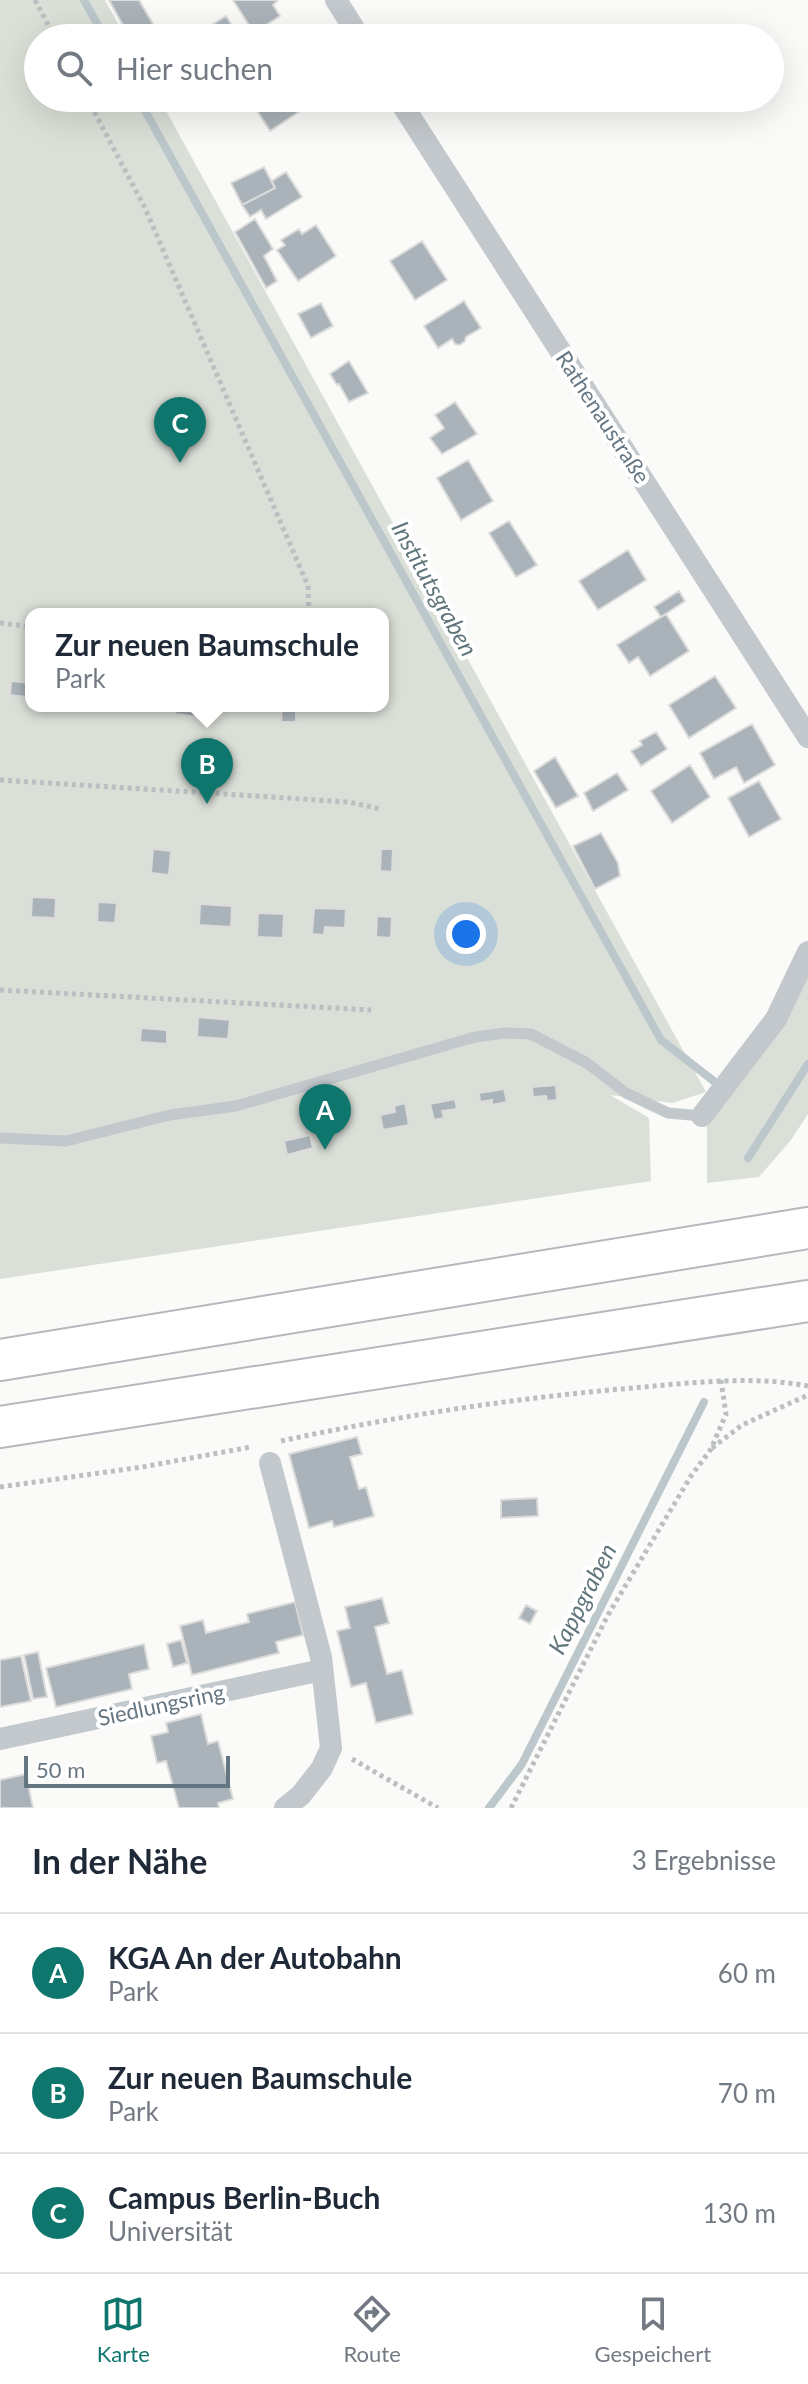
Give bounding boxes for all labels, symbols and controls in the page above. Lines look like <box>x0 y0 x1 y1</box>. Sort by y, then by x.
search box <box>24 24 784 112</box>
icon: search <box>52 46 96 90</box>
text: Hier suchen <box>116 50 273 86</box>
street label: Rathenaustraße <box>551 346 656 488</box>
pin: C <box>154 397 206 463</box>
water label: Institutsgraben <box>386 516 484 661</box>
popup <box>25 608 389 712</box>
text: Zur neuen Baumschule <box>55 626 359 662</box>
text: Park <box>55 662 106 694</box>
pin: B <box>181 738 233 804</box>
your location <box>446 914 486 954</box>
pin: A <box>299 1084 351 1150</box>
water label: Kappgraben <box>541 1538 622 1658</box>
street label: Siedlungsring <box>95 1678 227 1731</box>
scale bar <box>24 1752 230 1788</box>
text: 50 m <box>36 1756 85 1783</box>
text: In der Nähe <box>32 1840 207 1881</box>
text: 3 Ergebnisse <box>632 1844 776 1876</box>
text: KGA An der Autobahn <box>108 1939 402 1975</box>
text: A <box>49 1957 67 1989</box>
text: 60 m <box>718 1957 776 1989</box>
text: Park <box>108 1975 159 2007</box>
text: Zur neuen Baumschule <box>108 2059 412 2095</box>
text: B <box>49 2077 67 2109</box>
text: 70 m <box>718 2077 776 2109</box>
text: Park <box>108 2095 159 2127</box>
text: Campus Berlin-Buch <box>108 2179 380 2215</box>
text: C <box>49 2197 67 2229</box>
text: 130 m <box>703 2197 776 2229</box>
text: Universität <box>108 2215 233 2247</box>
tab: Karte <box>97 2292 150 2367</box>
tab: Route <box>344 2292 401 2367</box>
tab: Gespeichert <box>595 2292 711 2367</box>

